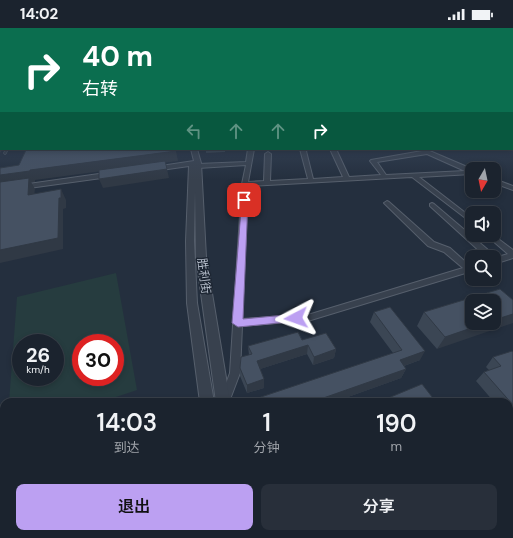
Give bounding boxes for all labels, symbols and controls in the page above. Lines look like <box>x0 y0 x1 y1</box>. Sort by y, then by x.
text: 14:02 <box>20 4 58 24</box>
text: 40 m <box>82 38 153 75</box>
icon: right <box>16 44 68 96</box>
text: 右转 <box>82 77 118 101</box>
icon: left <box>183 120 205 142</box>
icon: ahead <box>225 120 247 142</box>
icon: ahead <box>267 120 289 142</box>
icon: right <box>309 120 331 142</box>
north arrow <box>465 162 501 198</box>
map controls <box>465 162 501 330</box>
pin <box>227 183 261 217</box>
icon: arrive <box>233 189 255 211</box>
button: sound <box>465 206 501 242</box>
button: search <box>465 250 501 286</box>
street label: 胜利街 <box>194 257 214 295</box>
button: layers <box>465 294 501 330</box>
position arrow <box>275 297 317 339</box>
speed limit sign: 30 <box>72 334 124 386</box>
text: 26 <box>26 342 50 368</box>
text: km/h <box>26 363 50 376</box>
text: 14:03 <box>97 407 157 438</box>
text: 1 <box>262 407 271 438</box>
text: 190 <box>376 408 416 439</box>
text: m <box>390 438 402 455</box>
text: 到达 <box>114 439 140 456</box>
text: 分钟 <box>254 439 280 456</box>
button: 退出 <box>16 484 253 530</box>
button: 分享 <box>261 484 497 530</box>

